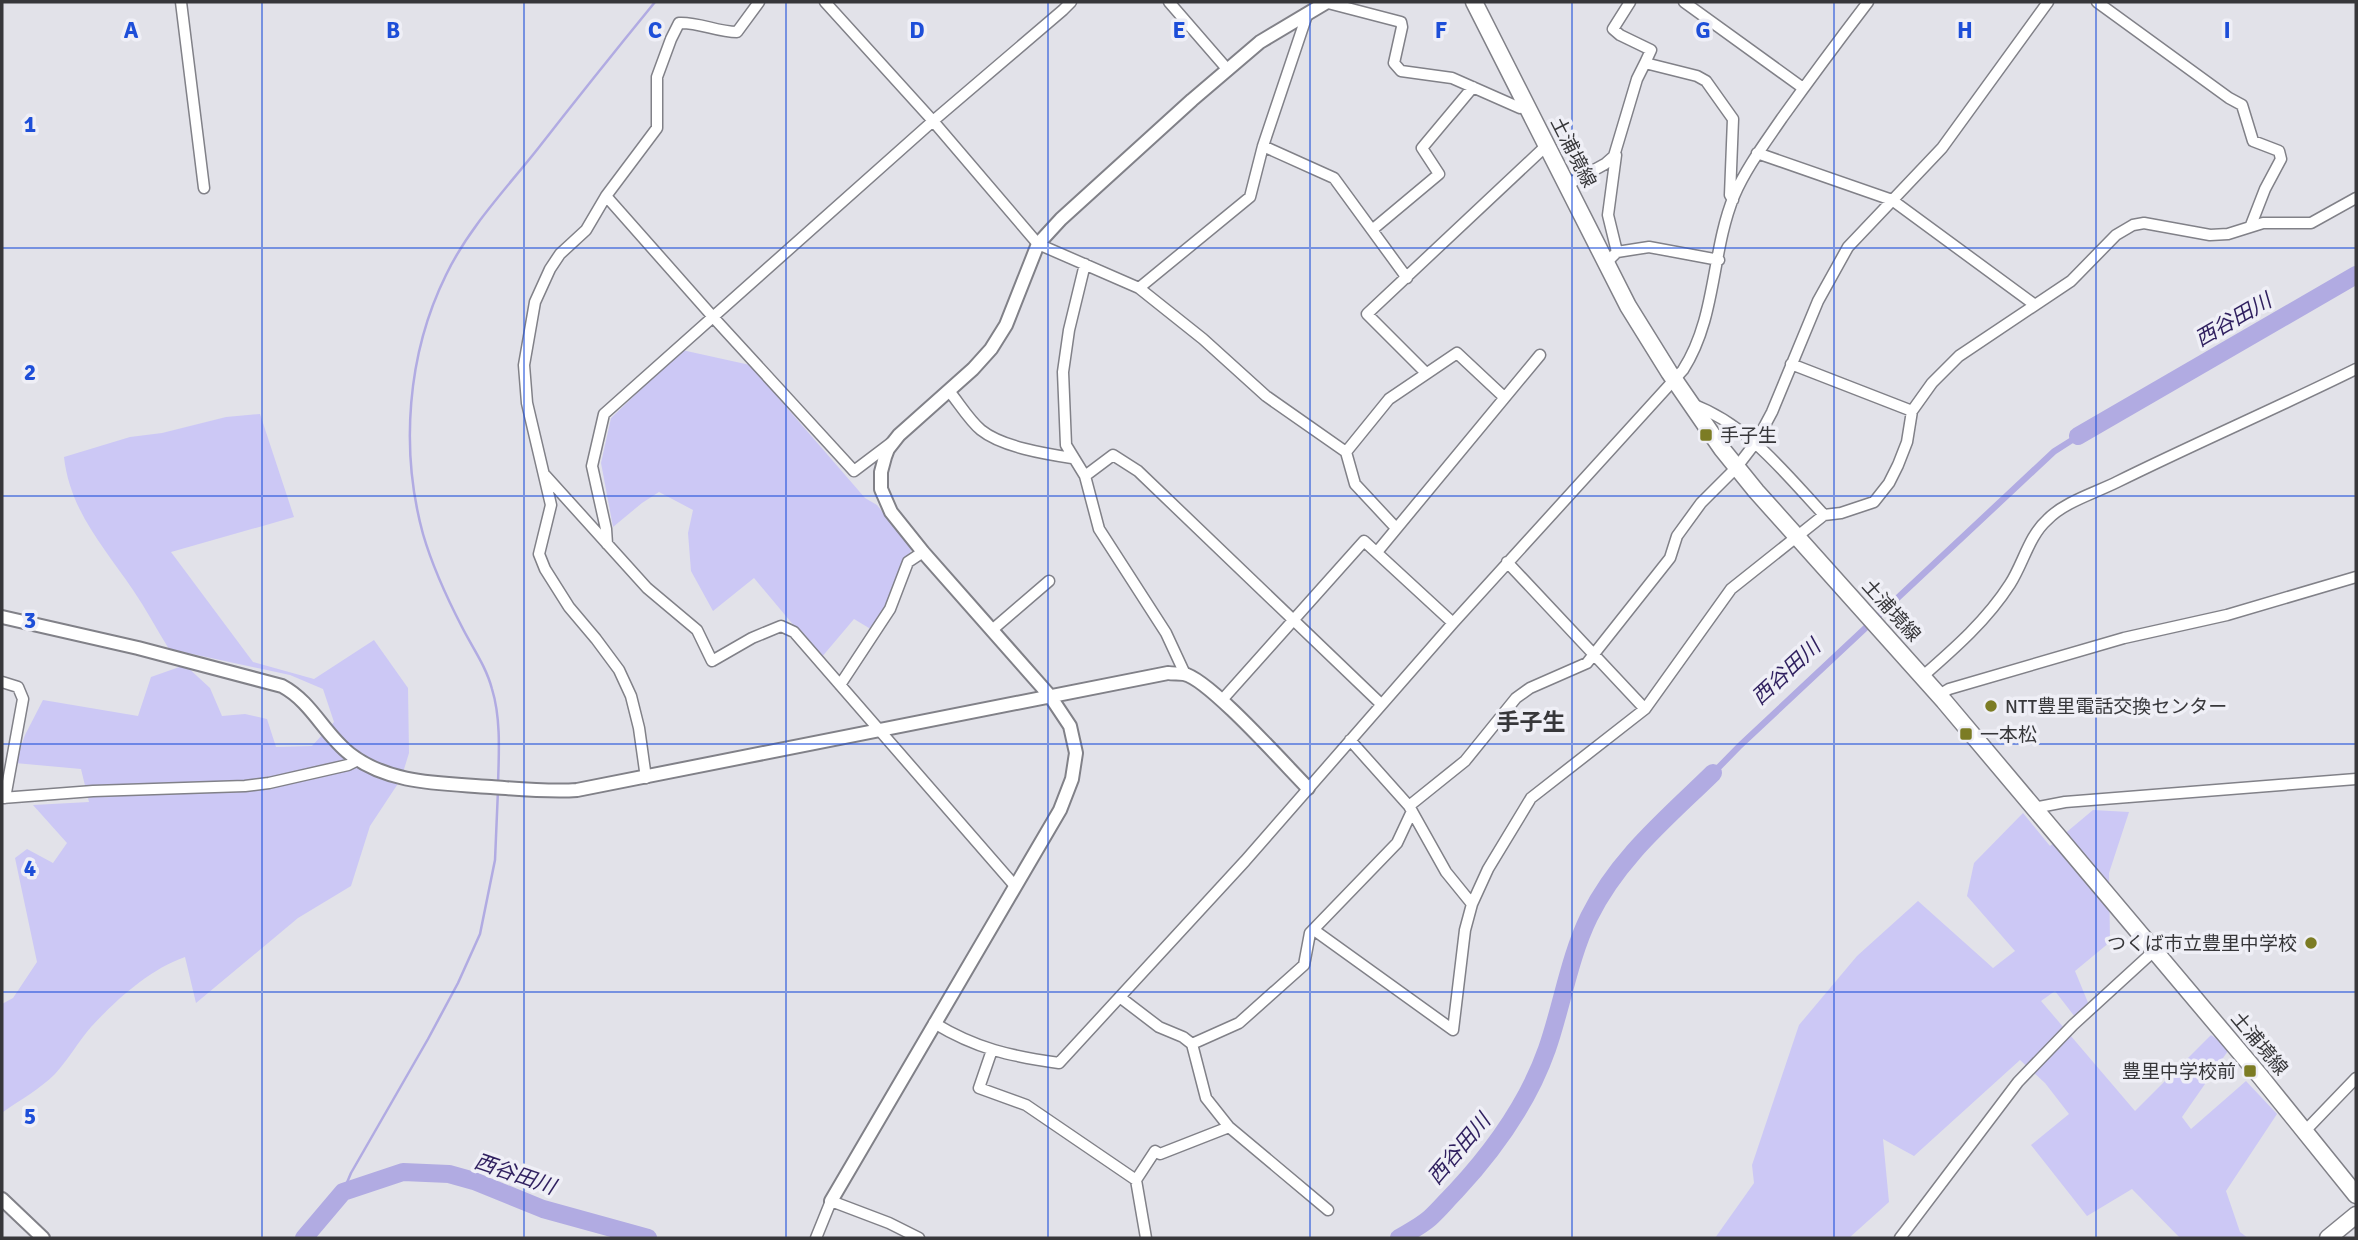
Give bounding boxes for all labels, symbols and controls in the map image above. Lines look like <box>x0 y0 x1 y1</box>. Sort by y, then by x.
text: A <box>124 16 139 45</box>
text: B <box>386 16 400 45</box>
text: C <box>648 16 662 45</box>
text: D <box>909 16 925 45</box>
text: E <box>1172 16 1186 45</box>
text: F <box>1435 16 1447 45</box>
text: G <box>1695 16 1711 45</box>
text: H <box>1957 16 1973 45</box>
text: I <box>2223 16 2231 45</box>
text: 1 <box>24 110 36 139</box>
street label: 土浦境線 <box>1545 113 1601 192</box>
water label: 西谷田川 <box>2190 287 2278 352</box>
text: 2 <box>24 358 36 387</box>
place label: 手子生 <box>1720 424 1777 448</box>
marker: 手子生 <box>1698 427 1714 443</box>
street label: 土浦境線 <box>1857 574 1926 647</box>
text: 3 <box>24 606 36 635</box>
water label: 西谷田川 <box>1746 632 1827 710</box>
place label: NTT豊里電話交換センター <box>2005 695 2227 719</box>
marker: NTT豊里電話交換センター <box>1983 698 1999 714</box>
district label: 手子生 <box>1497 708 1566 737</box>
place label: 一本松 <box>1980 723 2037 747</box>
marker: 一本松 <box>1958 726 1974 742</box>
text: 4 <box>24 854 36 883</box>
place label: つくば市立豊里中学校 <box>2107 932 2297 956</box>
marker: つくば市立豊里中学校 <box>2303 935 2319 951</box>
street label: 土浦境線 <box>2226 1007 2293 1080</box>
place label: 豊里中学校前 <box>2122 1060 2236 1084</box>
marker: 豊里中学校前 <box>2242 1063 2258 1079</box>
text: 5 <box>24 1102 36 1131</box>
water label: 西谷田川 <box>1422 1107 1497 1190</box>
water label: 西谷田川 <box>471 1148 561 1201</box>

